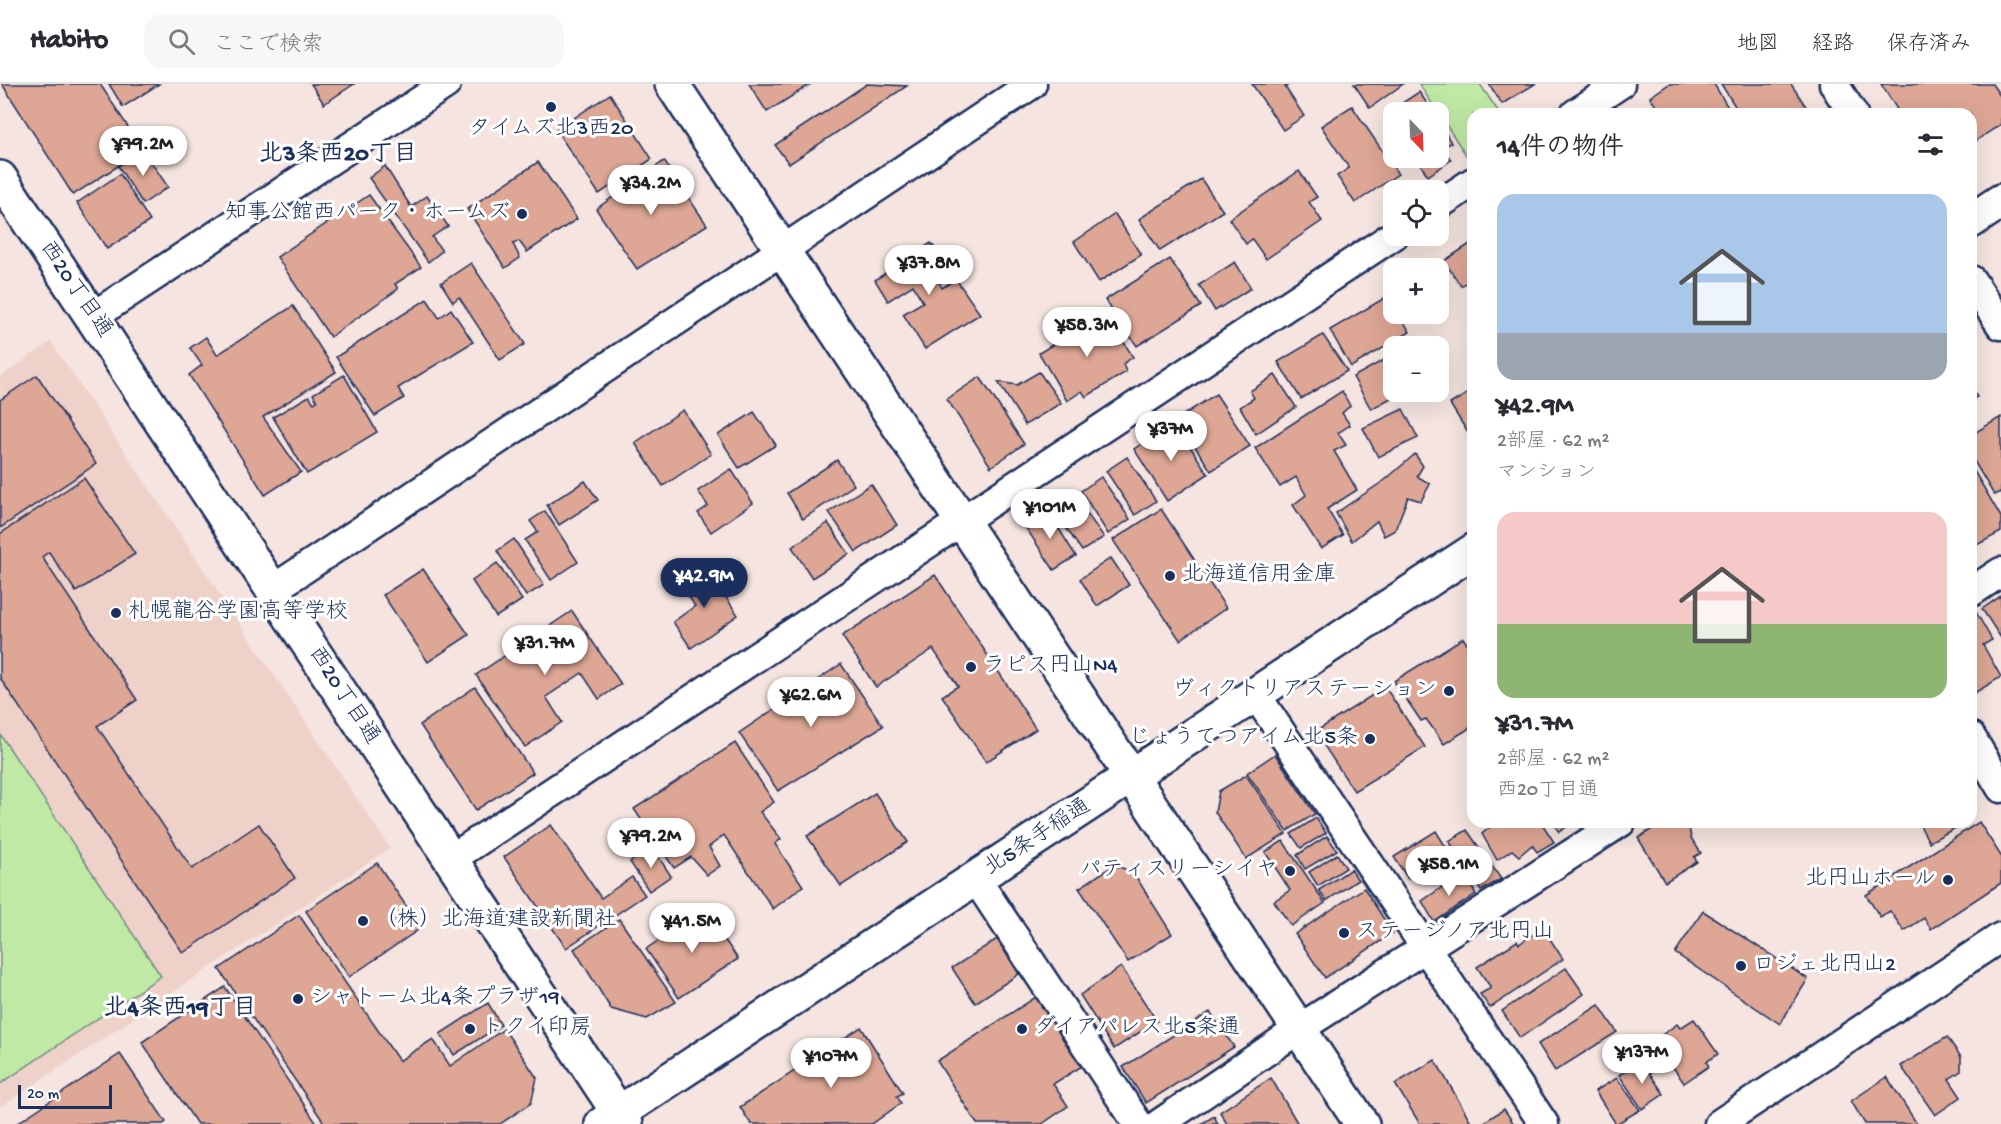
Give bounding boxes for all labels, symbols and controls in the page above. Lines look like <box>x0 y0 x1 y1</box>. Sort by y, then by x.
search box <box>144 14 564 68</box>
text: Habito <box>30 25 108 58</box>
icon: search <box>165 25 198 58</box>
text: ここで検索 <box>213 33 323 59</box>
text: 地図 <box>1737 33 1779 58</box>
text: 経路 <box>1812 33 1854 58</box>
text: 保存済み <box>1887 33 1971 58</box>
marker: タイムズ北3西20 <box>544 100 558 114</box>
north arrow <box>1383 102 1449 168</box>
map controls <box>1383 102 1449 402</box>
place label: タイムズ北3西20 <box>469 116 633 143</box>
pin: ¥79.2M <box>94 126 192 177</box>
icon: filters <box>1914 128 1947 161</box>
text: ¥79.2M <box>113 134 173 157</box>
text: 14件の物件 <box>1497 134 1624 165</box>
district label: 北3条西20丁目 <box>259 140 417 170</box>
pin: ¥34.2M <box>602 165 700 216</box>
text: ¥34.2M <box>621 173 681 196</box>
button: locate <box>1383 180 1449 246</box>
place label: 知事公館西パーク・ホームズ <box>225 200 510 227</box>
marker: 知事公館西パーク・ホームズ <box>515 207 529 221</box>
icon: home <box>1668 233 1776 341</box>
street label: 西20丁目通 <box>33 237 117 343</box>
pin: ¥37.8M <box>880 245 978 296</box>
text: ¥37.8M <box>898 253 960 276</box>
button: + <box>1383 258 1449 324</box>
pin: ¥58.3M <box>1038 307 1136 358</box>
text: ¥58.3M <box>1056 315 1118 338</box>
button: − <box>1383 336 1449 402</box>
text: ¥42.9M <box>1497 392 1573 423</box>
pin: ¥37M <box>1135 411 1207 462</box>
text: ¥37M <box>1149 419 1193 442</box>
text: 2部屋 · 62 m² <box>1497 431 1609 454</box>
text: マンション <box>1497 462 1596 485</box>
pin: ¥101M <box>1008 489 1092 540</box>
text: ¥101M <box>1025 497 1075 520</box>
icon: home <box>1668 551 1776 659</box>
pin: ¥42.9M <box>655 558 753 609</box>
place label: 北海道信用金庫 <box>1182 561 1336 589</box>
text: ¥42.9M <box>675 566 733 589</box>
marker: 北海道信用金庫 <box>1163 569 1177 583</box>
place label: 札幌龍谷学園高等学校 <box>128 599 348 626</box>
marker: 札幌龍谷学園高等学校 <box>109 606 123 620</box>
pin: ¥31.7M <box>496 625 594 676</box>
text: ¥31.7M <box>516 633 574 656</box>
street label: 西20丁目通 <box>302 642 384 750</box>
place label: ラピス円山N4 <box>983 654 1118 680</box>
marker: ラピス円山N4 <box>964 660 978 674</box>
pin: ¥62.6M <box>762 677 860 728</box>
place label: ヴィクトリアステーション <box>1172 678 1437 704</box>
marker: ヴィクトリアステーション <box>1442 684 1456 698</box>
text: ¥62.6M <box>781 685 841 708</box>
text: ¥31.7M <box>1497 710 1573 741</box>
place label: じょうてつアイム北5条 <box>1129 725 1358 752</box>
marker: じょうてつアイム北5条 <box>1363 732 1377 746</box>
text: 2部屋 · 62 m² <box>1497 749 1609 772</box>
text: 西20丁目通 <box>1497 780 1598 803</box>
street label: 北5条手稲通 <box>979 793 1096 882</box>
pin: ¥79.2M <box>602 818 700 869</box>
text: ¥79.2M <box>621 826 681 849</box>
pin: ¥58.1M <box>1400 846 1498 897</box>
text: ¥58.1M <box>1420 854 1478 877</box>
place label: パティスリーシイヤ <box>1080 858 1278 884</box>
marker: パティスリーシイヤ <box>1283 864 1297 878</box>
place label: 北円山ホール <box>1805 866 1936 893</box>
marker: 北円山ホール <box>1941 873 1955 887</box>
pin: ¥41.5M <box>643 903 741 954</box>
place label: （株）北海道建設新聞社 <box>375 907 617 934</box>
text: ¥41.5M <box>663 911 721 934</box>
marker: （株）北海道建設新聞社 <box>356 914 370 928</box>
place label: ステージノア北円山 <box>1356 919 1554 946</box>
marker: ステージノア北円山 <box>1337 926 1351 940</box>
place label: ロジェ北円山2 <box>1753 952 1896 979</box>
marker: ロジェ北円山2 <box>1734 959 1748 973</box>
place label: シャトーム北4条プラザ19 <box>310 985 559 1012</box>
marker: シャトーム北4条プラザ19 <box>291 992 305 1006</box>
district label: 北4条西19丁目 <box>103 994 257 1024</box>
place label: トクイ印房 <box>482 1015 592 1042</box>
place label: ダイアパレス北5条通 <box>1034 1015 1240 1042</box>
marker: トクイ印房 <box>463 1022 477 1036</box>
marker: ダイアパレス北5条通 <box>1015 1022 1029 1036</box>
pin: ¥137M <box>1600 1034 1684 1085</box>
pin: ¥107M <box>789 1038 873 1089</box>
text: ¥137M <box>1616 1042 1668 1065</box>
text: ¥107M <box>805 1046 858 1069</box>
scale bar <box>18 1082 112 1110</box>
text: 20 m <box>27 1086 59 1105</box>

